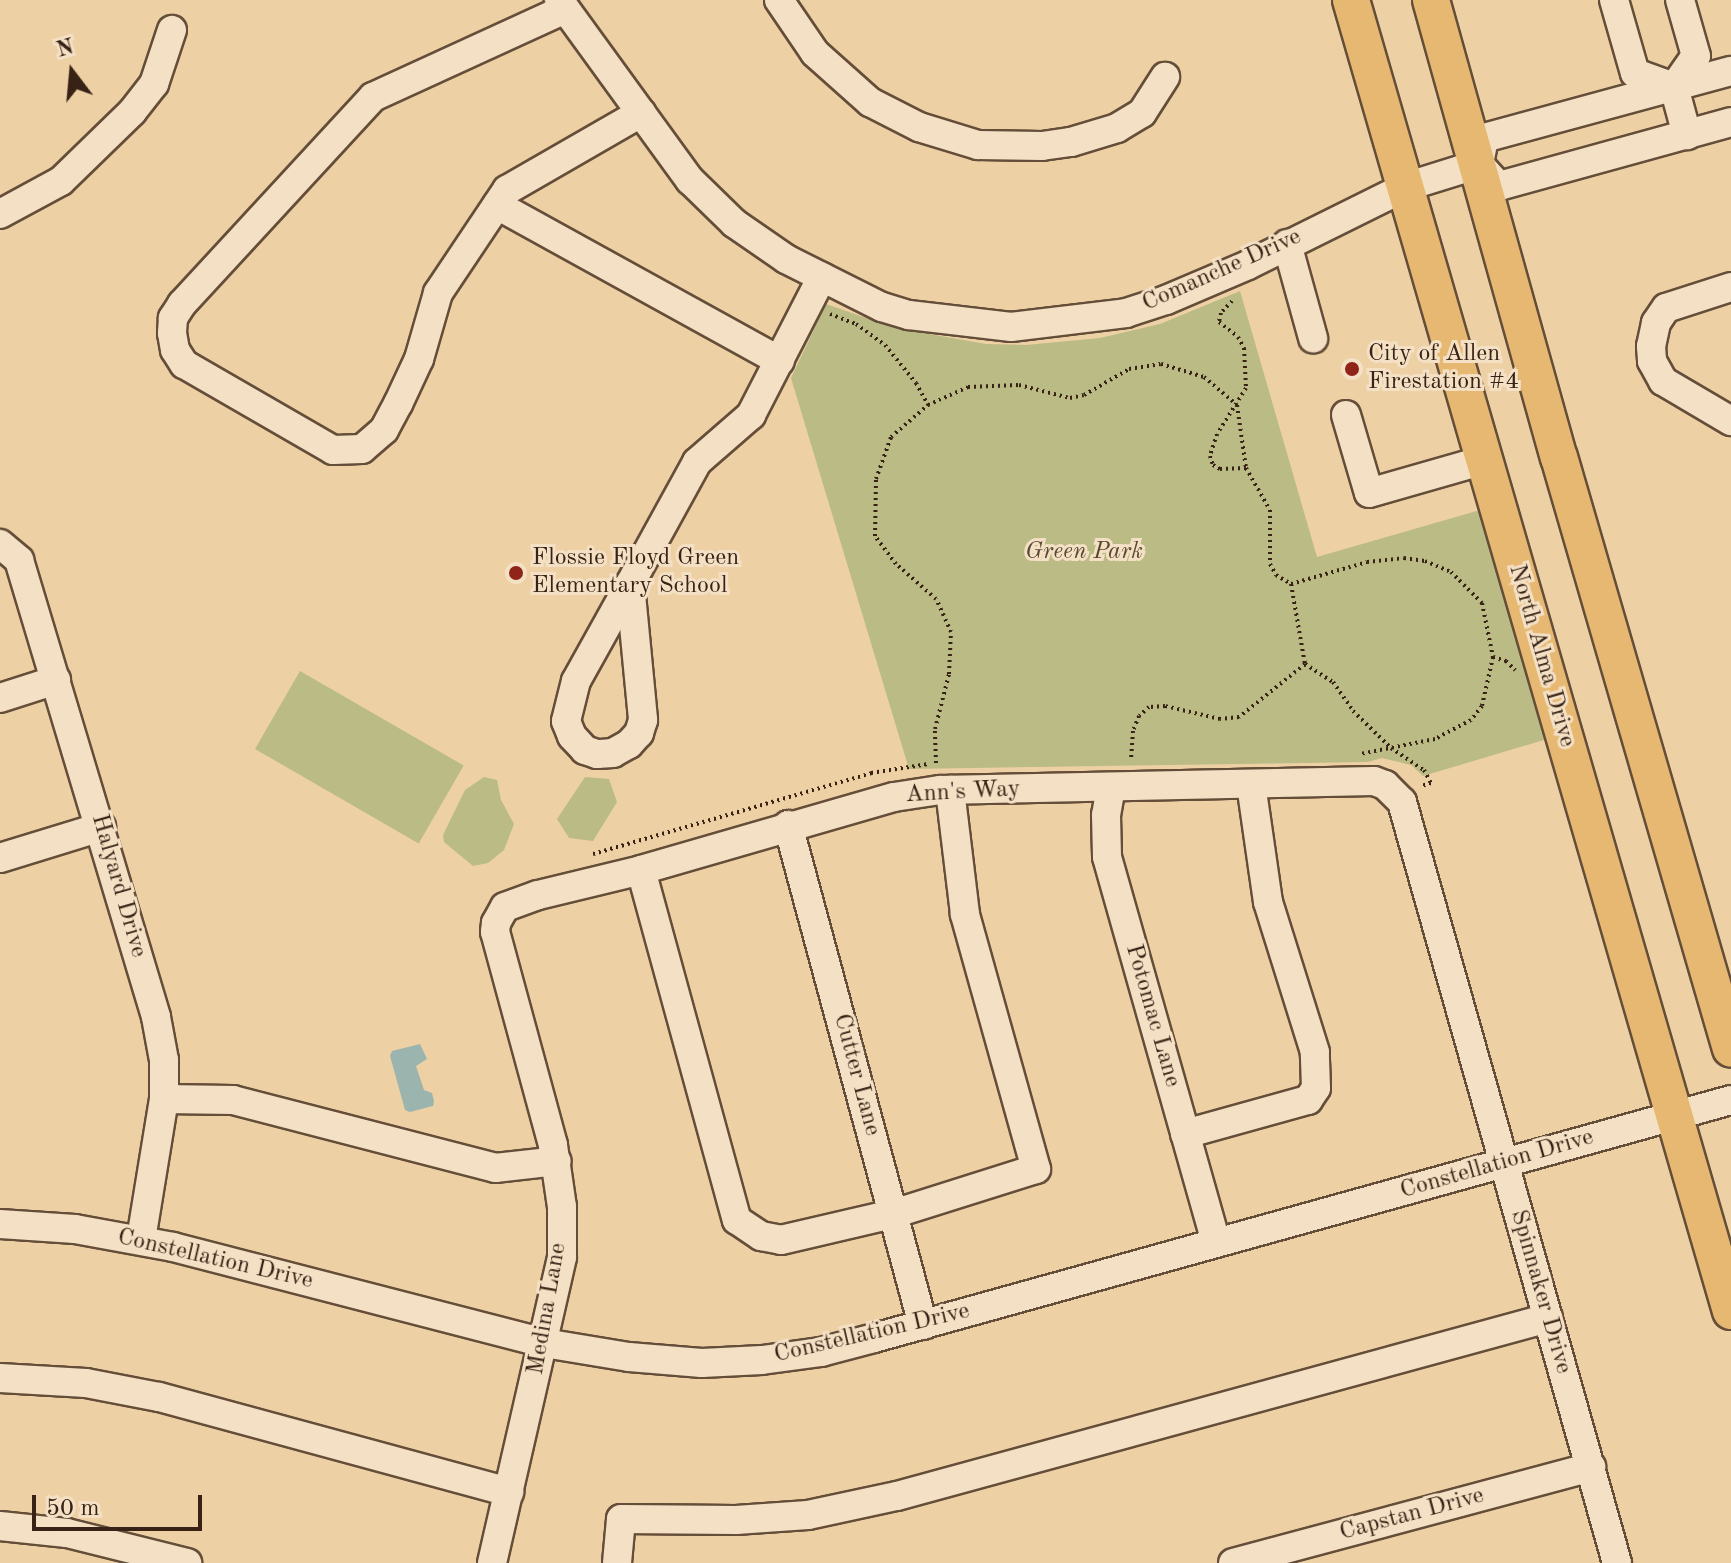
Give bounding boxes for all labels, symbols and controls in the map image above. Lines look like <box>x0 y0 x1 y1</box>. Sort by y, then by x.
north arrow <box>32 32 112 112</box>
text: N <box>54 36 76 62</box>
street label: Comanche Drive <box>1138 223 1306 319</box>
place label: City of Allen Firestation #4 <box>1368 341 1519 397</box>
marker: City of Allen Firestation #4 <box>1343 360 1361 378</box>
park label: Green Park <box>1025 539 1143 567</box>
place label: Flossie Floyd Green Elementary School <box>532 545 739 601</box>
street label: North Alma Drive <box>1501 561 1581 751</box>
marker: Flossie Floyd Green Elementary School <box>507 564 525 582</box>
street label: Ann's Way <box>905 776 1021 810</box>
street label: Halyard Drive <box>84 811 152 961</box>
street label: Potomac Lane <box>1118 941 1186 1091</box>
street label: Cutter Lane <box>826 1011 886 1139</box>
street label: Constellation Drive <box>1397 1124 1597 1206</box>
street label: Spinnaker Drive <box>1503 1207 1577 1377</box>
street label: Constellation Drive <box>114 1224 316 1296</box>
street label: Medina Lane <box>522 1241 574 1377</box>
street label: Constellation Drive <box>771 1298 973 1370</box>
scale bar <box>36 1479 206 1529</box>
street label: Capstan Drive <box>1337 1482 1487 1548</box>
text: 50 m <box>46 1497 100 1521</box>

